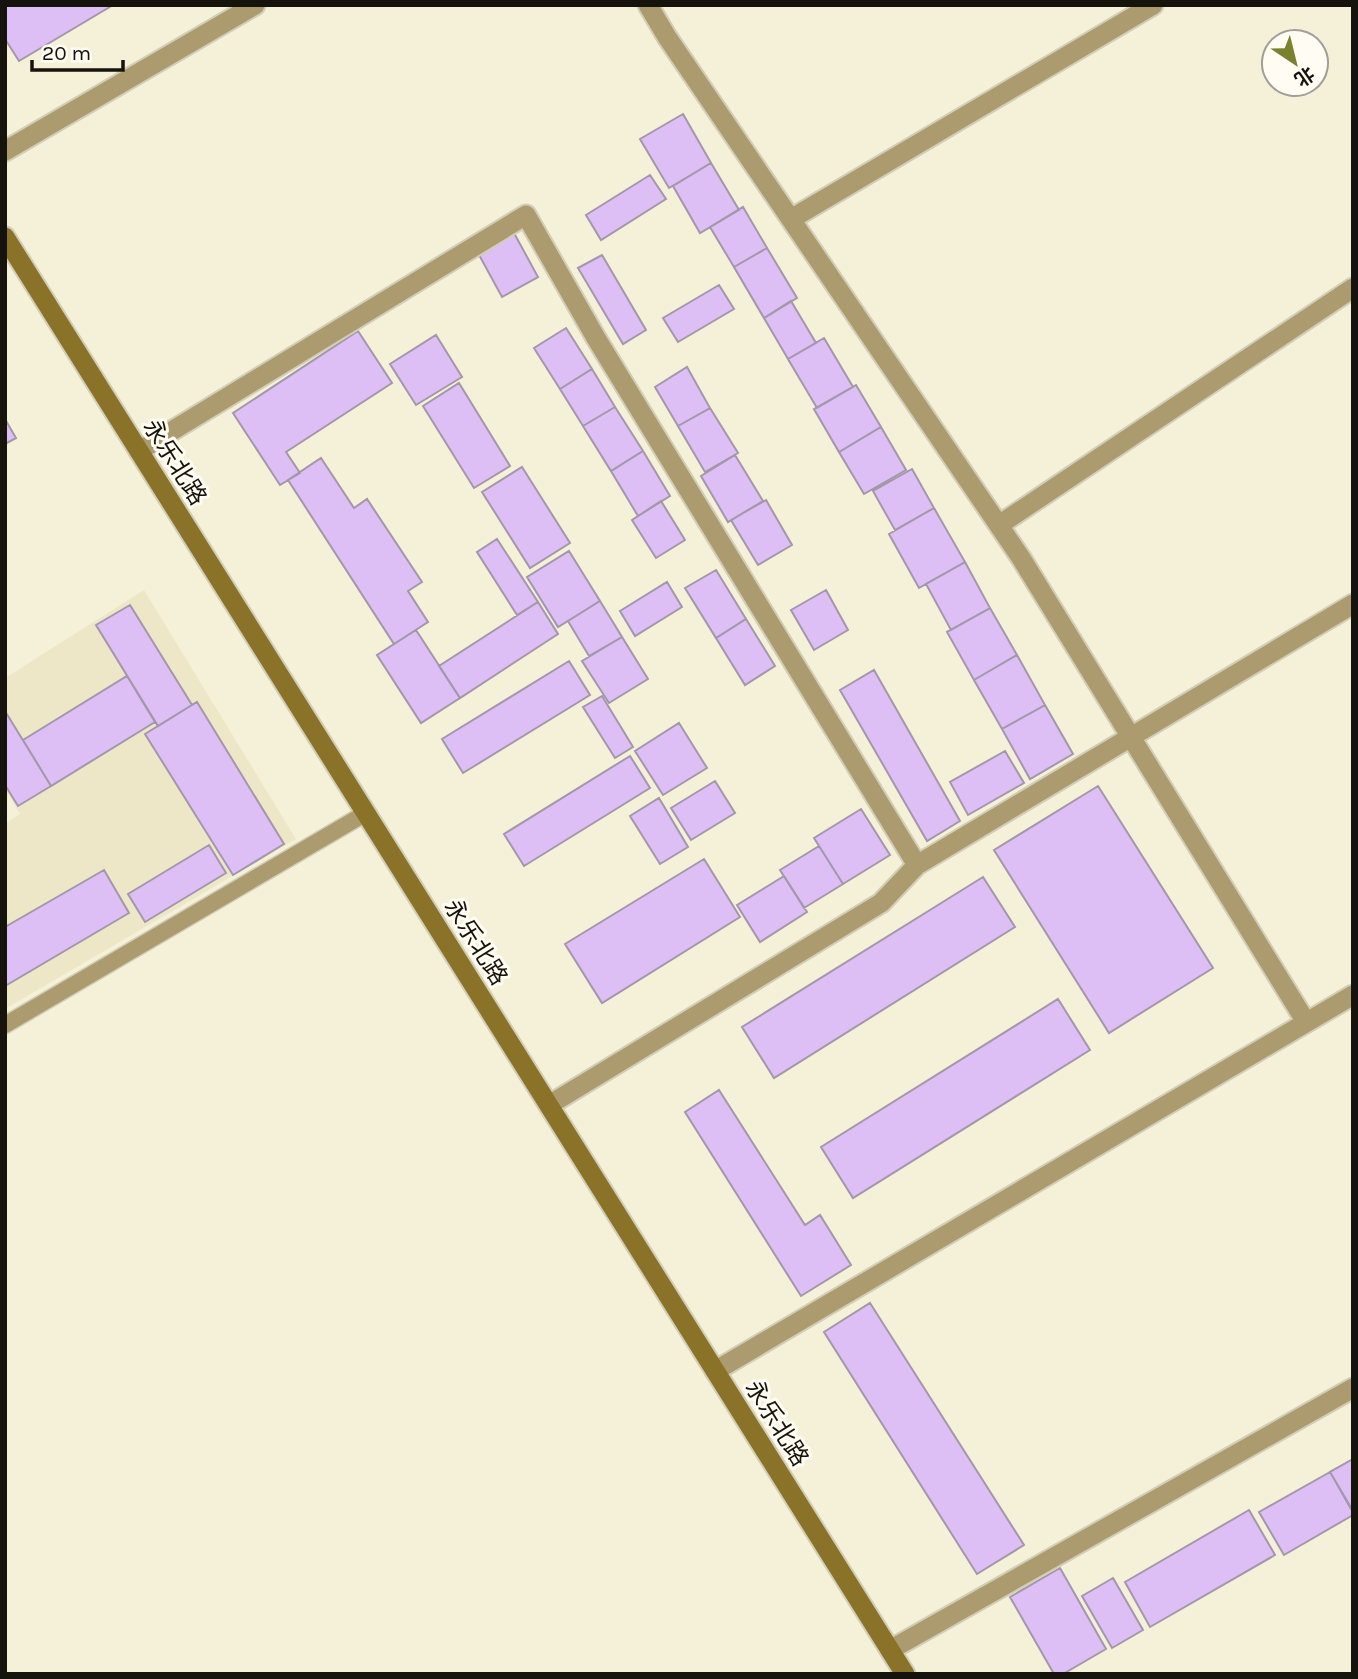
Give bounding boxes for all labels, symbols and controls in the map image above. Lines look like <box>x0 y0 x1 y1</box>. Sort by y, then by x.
scale bar <box>32 28 122 72</box>
north arrow <box>1260 28 1330 98</box>
text: 20 m <box>42 41 91 65</box>
text: 北 <box>1290 62 1318 91</box>
street label: 永乐北路 <box>138 414 212 510</box>
street label: 永乐北路 <box>439 894 513 990</box>
street label: 永乐北路 <box>740 1375 814 1471</box>

